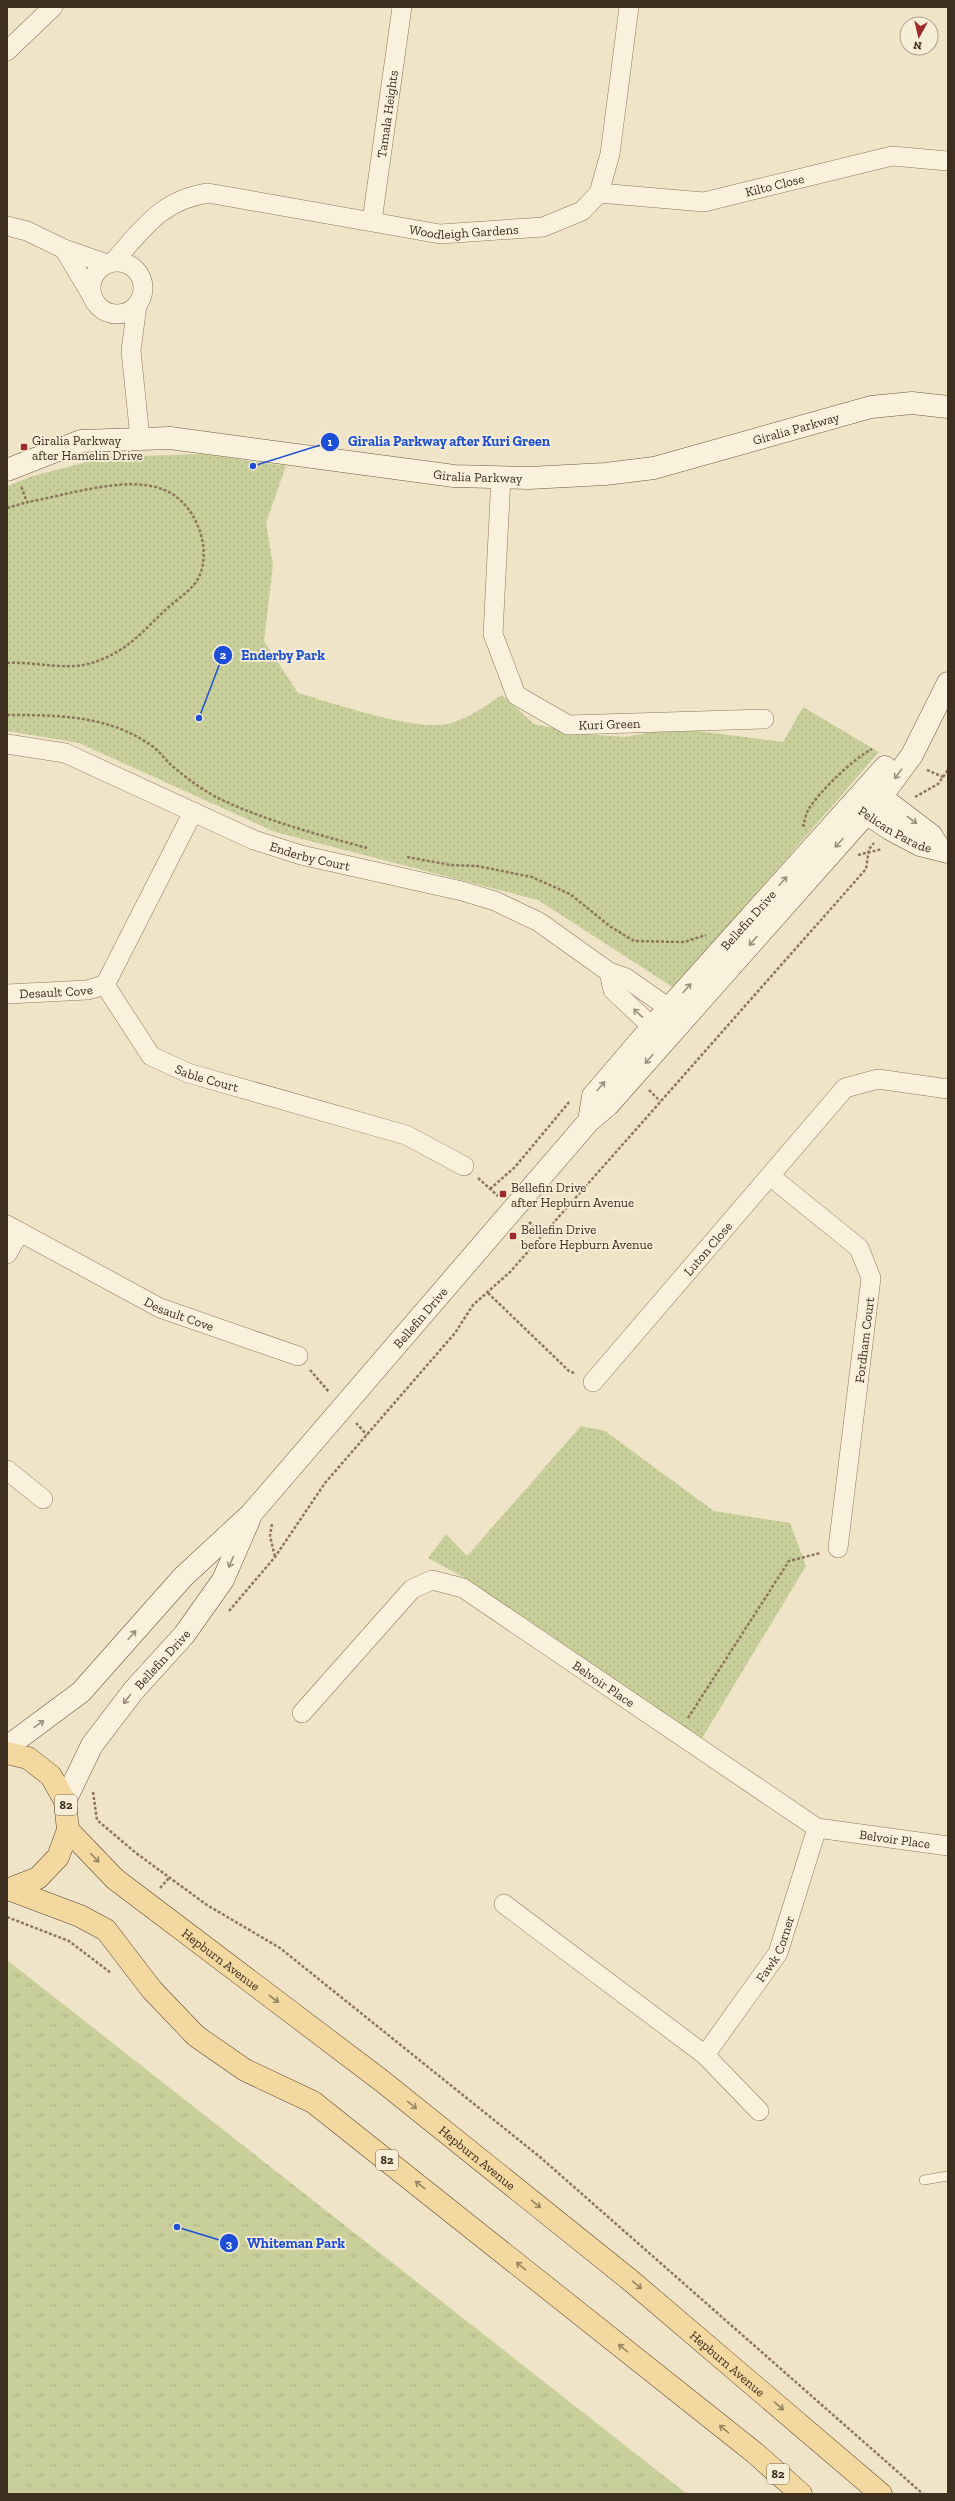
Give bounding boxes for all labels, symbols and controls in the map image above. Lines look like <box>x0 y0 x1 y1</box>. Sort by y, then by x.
north arrow <box>899 16 939 56</box>
text: N <box>912 38 923 52</box>
street label: Tamala Heights <box>374 69 401 159</box>
street label: Kilto Close <box>744 171 806 200</box>
street label: Woodleigh Gardens <box>408 222 519 242</box>
street label: Giralia Parkway <box>751 409 841 448</box>
callout: Giralia Parkway after Kuri Green <box>320 429 559 455</box>
place label: Giralia Parkway after Hamelin Drive <box>32 433 143 463</box>
text: Giralia Parkway after Kuri Green <box>348 433 551 450</box>
text: 1 <box>328 435 333 449</box>
marker: Giralia Parkway after Hamelin Drive <box>19 442 29 452</box>
street label: Giralia Parkway <box>432 466 523 486</box>
callout: Enderby Park <box>213 642 333 668</box>
text: Enderby Park <box>241 647 325 664</box>
text: 2 <box>220 648 227 662</box>
street label: Kuri Green <box>578 716 641 733</box>
one-way arrow <box>894 768 902 779</box>
street label: Pelican Parade <box>855 803 933 856</box>
one-way arrow <box>906 816 917 824</box>
street label: Enderby Court <box>268 838 352 874</box>
one-way arrow <box>835 838 844 848</box>
one-way arrow <box>779 876 788 886</box>
street label: Bellefin Drive <box>718 887 779 953</box>
one-way arrow <box>749 935 758 946</box>
street label: Desault Cove <box>19 982 94 1001</box>
one-way arrow <box>682 983 692 993</box>
one-way arrow <box>633 1008 643 1018</box>
one-way arrow <box>645 1054 654 1064</box>
street label: Sable Court <box>173 1061 240 1095</box>
one-way arrow <box>597 1081 606 1091</box>
place label: Bellefin Drive after Hepburn Avenue <box>511 1180 634 1210</box>
marker: Bellefin Drive after Hepburn Avenue <box>498 1189 508 1199</box>
street label: Luton Close <box>681 1219 735 1279</box>
place label: Bellefin Drive before Hepburn Avenue <box>520 1222 653 1252</box>
marker: Bellefin Drive before Hepburn Avenue <box>508 1231 518 1241</box>
street label: Bellefin Drive <box>390 1284 451 1351</box>
street label: Desault Cove <box>142 1294 216 1334</box>
street label: Fordham Court <box>852 1296 877 1384</box>
one-way arrow <box>226 1556 234 1568</box>
street label: Bellefin Drive <box>131 1627 193 1693</box>
one-way arrow <box>128 1629 137 1640</box>
street label: Belvoir Place <box>570 1658 638 1710</box>
one-way arrow <box>123 1693 132 1704</box>
one-way arrow <box>33 1720 44 1728</box>
road number: 82 <box>55 1795 77 1815</box>
street label: Belvoir Place <box>858 1827 931 1851</box>
one-way arrow <box>90 1853 99 1863</box>
street label: Fawk Corner <box>753 1914 797 1985</box>
street label: Hepburn Avenue <box>179 1925 263 1994</box>
one-way arrow <box>268 1995 279 2004</box>
one-way arrow <box>407 2101 418 2109</box>
street label: Hepburn Avenue <box>436 2123 518 2193</box>
road number: 82 <box>376 2150 398 2170</box>
one-way arrow <box>414 2181 425 2190</box>
one-way arrow <box>530 2200 541 2208</box>
callout: Whiteman Park <box>219 2230 353 2256</box>
text: Whiteman Park <box>247 2235 345 2252</box>
text: 3 <box>226 2237 233 2251</box>
one-way arrow <box>516 2262 527 2271</box>
one-way arrow <box>631 2281 642 2290</box>
street label: Hepburn Avenue <box>687 2328 768 2400</box>
one-way arrow <box>617 2343 628 2352</box>
one-way arrow <box>774 2401 784 2410</box>
one-way arrow <box>719 2425 730 2433</box>
road number: 82 <box>767 2464 789 2484</box>

